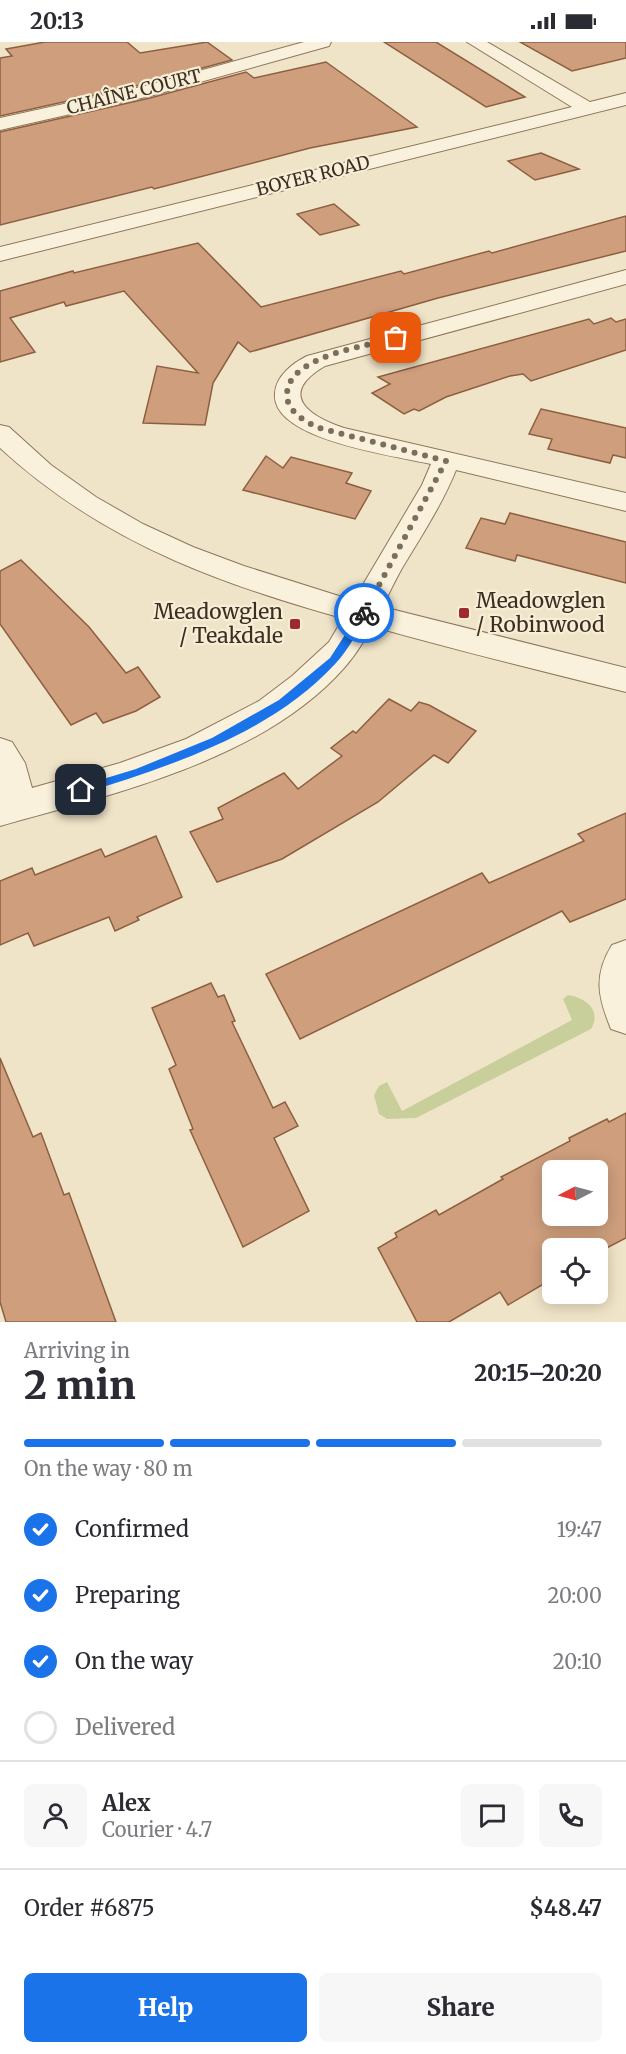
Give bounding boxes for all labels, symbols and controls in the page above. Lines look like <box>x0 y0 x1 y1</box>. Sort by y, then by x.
text: 20:13 <box>30 7 84 35</box>
street label: CHAÎNE COURT <box>64 64 204 119</box>
street label: BOYER ROAD <box>254 150 372 201</box>
pin <box>370 312 421 363</box>
icon: bag <box>379 321 412 354</box>
courier <box>334 583 394 643</box>
place label: Meadowglen / Robinwood <box>476 587 606 638</box>
icon: bike <box>348 597 381 630</box>
place label: Meadowglen / Teakdale <box>154 598 283 649</box>
marker: Meadowglen / Robinwood <box>457 606 471 620</box>
marker: Meadowglen / Teakdale <box>288 617 302 631</box>
pin <box>55 764 106 815</box>
icon: home <box>64 773 97 806</box>
north arrow <box>542 1160 608 1226</box>
map controls <box>542 1160 608 1304</box>
button: locate <box>542 1238 608 1304</box>
text: Arriving in <box>24 1338 130 1363</box>
text: 20:15–20:20 <box>474 1359 602 1387</box>
text: 2 min <box>24 1361 136 1410</box>
text: On the way · 80 m <box>24 1456 193 1481</box>
icon: check <box>24 1513 57 1546</box>
text: Confirmed <box>75 1515 189 1543</box>
text: 19:47 <box>557 1517 602 1542</box>
icon: check <box>24 1579 57 1612</box>
text: Preparing <box>75 1581 180 1609</box>
text: 20:00 <box>547 1583 602 1608</box>
icon: check <box>24 1645 57 1678</box>
text: On the way <box>75 1647 193 1675</box>
text: 20:10 <box>553 1649 602 1674</box>
text: Delivered <box>75 1713 175 1741</box>
button: person <box>24 1784 87 1847</box>
button: chat <box>461 1784 524 1847</box>
button: phone <box>539 1784 602 1847</box>
text: Alex <box>102 1789 151 1817</box>
text: Courier · 4.7 <box>102 1817 212 1842</box>
text: Order #6875 <box>24 1894 155 1922</box>
text: $48.47 <box>529 1894 602 1922</box>
button: Help <box>24 1973 307 2042</box>
button: Share <box>319 1973 602 2042</box>

